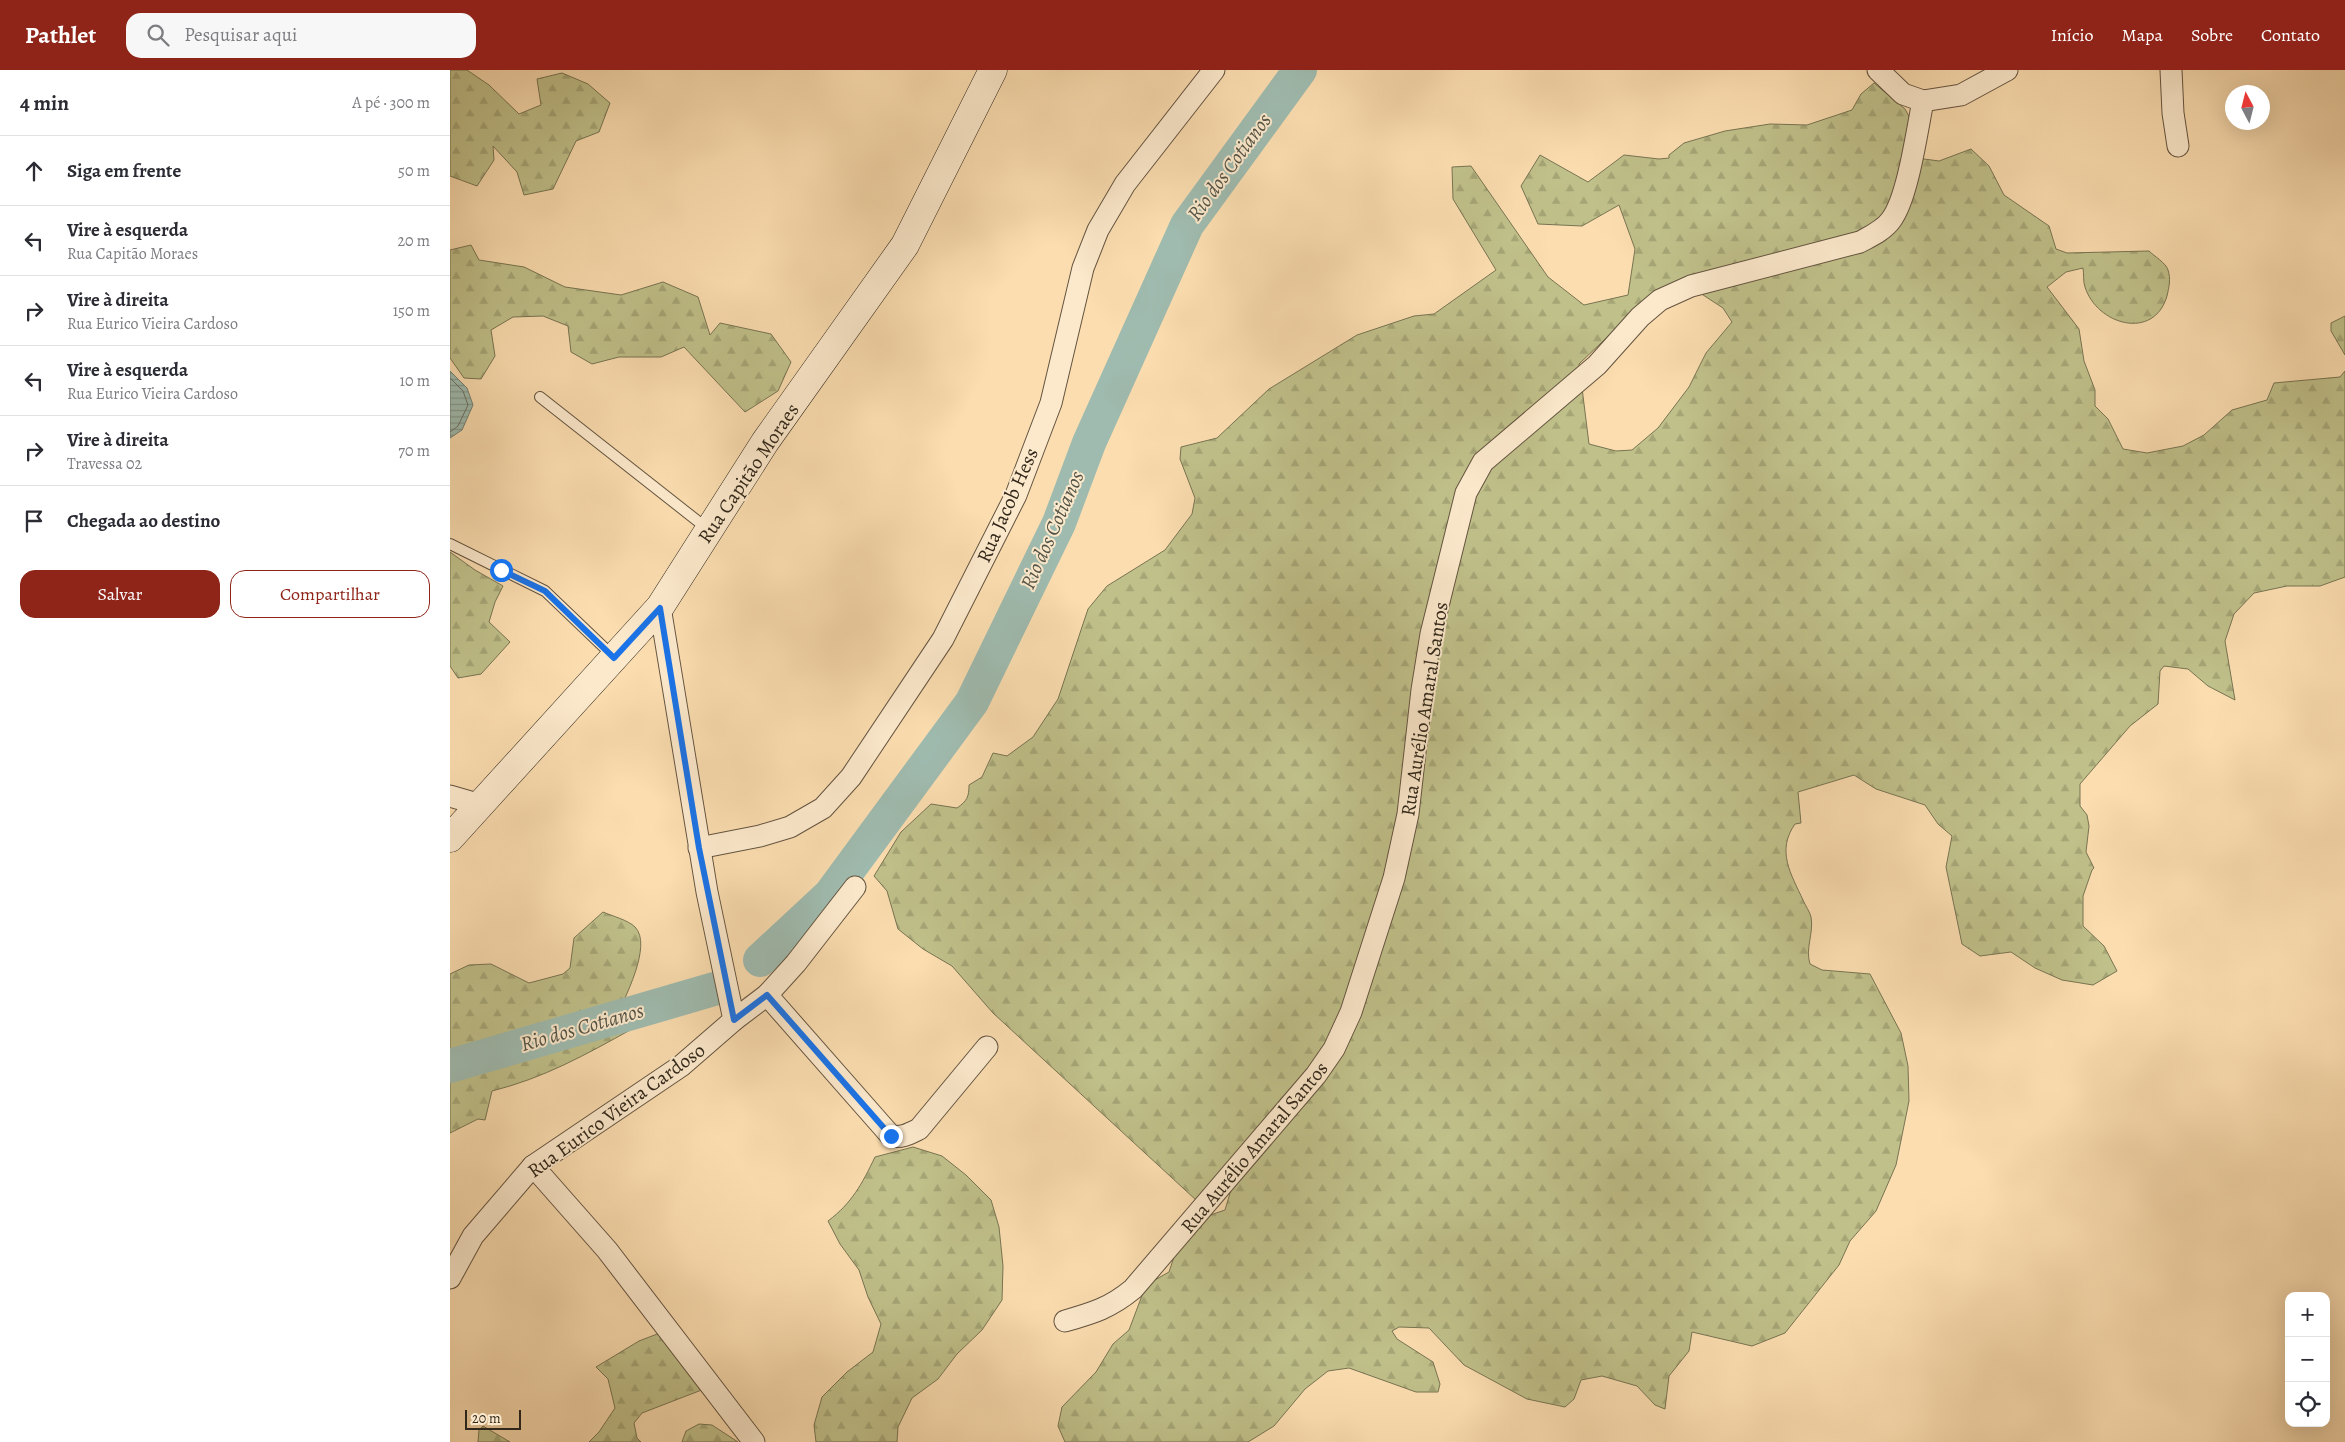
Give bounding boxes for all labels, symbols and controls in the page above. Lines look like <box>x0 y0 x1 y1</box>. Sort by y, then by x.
search box <box>126 13 476 58</box>
text: Pathlet <box>25 19 96 51</box>
icon: search <box>144 21 172 49</box>
text: Pesquisar aqui <box>184 22 297 48</box>
text: Início <box>2051 23 2094 47</box>
text: Mapa <box>2122 23 2163 47</box>
text: Sobre <box>2191 23 2233 47</box>
text: Contato <box>2261 23 2320 47</box>
north arrow <box>2225 85 2270 130</box>
text: 4 min <box>20 89 69 117</box>
text: A pé · 300 m <box>352 92 430 114</box>
water label: Rio dos Cotianos <box>1180 108 1278 226</box>
icon: ahead <box>20 157 48 185</box>
text: Siga em frente <box>67 158 181 184</box>
text: 50 m <box>398 160 430 182</box>
text: Vire à esquerda <box>67 217 188 243</box>
icon: left <box>20 227 48 255</box>
text: 20 m <box>397 230 430 252</box>
text: Rua Capitão Moraes <box>67 243 198 265</box>
text: Vire à direita <box>67 287 169 313</box>
icon: right <box>20 297 48 325</box>
text: 150 m <box>393 300 430 322</box>
text: Rua Eurico Vieira Cardoso <box>67 313 238 335</box>
text: Vire à esquerda <box>67 357 188 383</box>
icon: left <box>20 367 48 395</box>
text: 10 m <box>400 370 430 392</box>
text: Rua Eurico Vieira Cardoso <box>67 383 238 405</box>
street label: Rua Capitão Moraes <box>691 398 805 549</box>
text: Vire à direita <box>67 427 169 453</box>
icon: right <box>20 437 48 465</box>
text: 70 m <box>398 440 430 462</box>
street label: Rua Jacob Hess <box>970 444 1045 567</box>
text: Travessa 02 <box>67 453 142 475</box>
water label: Rio dos Cotianos <box>1013 466 1091 594</box>
icon: arrive <box>20 507 48 535</box>
text: Chegada ao destino <box>67 508 220 534</box>
route start <box>490 559 513 582</box>
button: Salvar <box>20 570 220 618</box>
button: Compartilhar <box>230 570 430 618</box>
street label: Rua Aurélio Amaral Santos <box>1394 600 1455 818</box>
water label: Rio dos Cotianos <box>517 996 647 1058</box>
street label: Rua Eurico Vieira Cardoso <box>522 1037 711 1184</box>
street label: Rua Aurélio Amaral Santos <box>1174 1056 1334 1239</box>
route end <box>880 1125 903 1148</box>
map controls <box>2285 1292 2330 1427</box>
button: + <box>2285 1292 2330 1337</box>
button: − <box>2285 1337 2330 1382</box>
button: locate <box>2285 1382 2330 1427</box>
scale bar <box>465 1407 521 1430</box>
text: 20 m <box>472 1409 501 1428</box>

